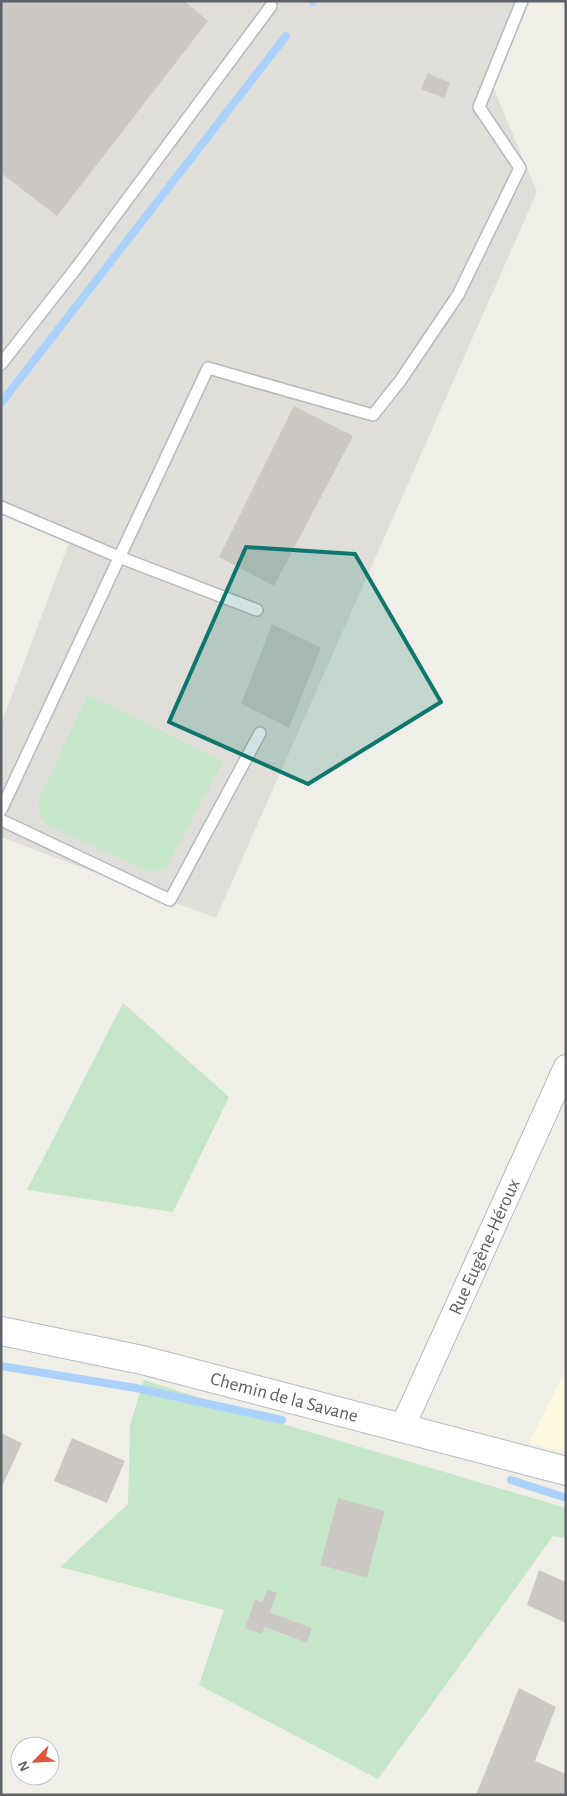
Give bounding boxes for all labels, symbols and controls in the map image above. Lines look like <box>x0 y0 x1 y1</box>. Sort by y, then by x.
street label: Rue Eugène-Héroux <box>445 1176 523 1318</box>
street label: Chemin de la Savane <box>208 1369 360 1426</box>
north arrow <box>10 1736 60 1786</box>
text: N <box>16 1759 32 1773</box>

